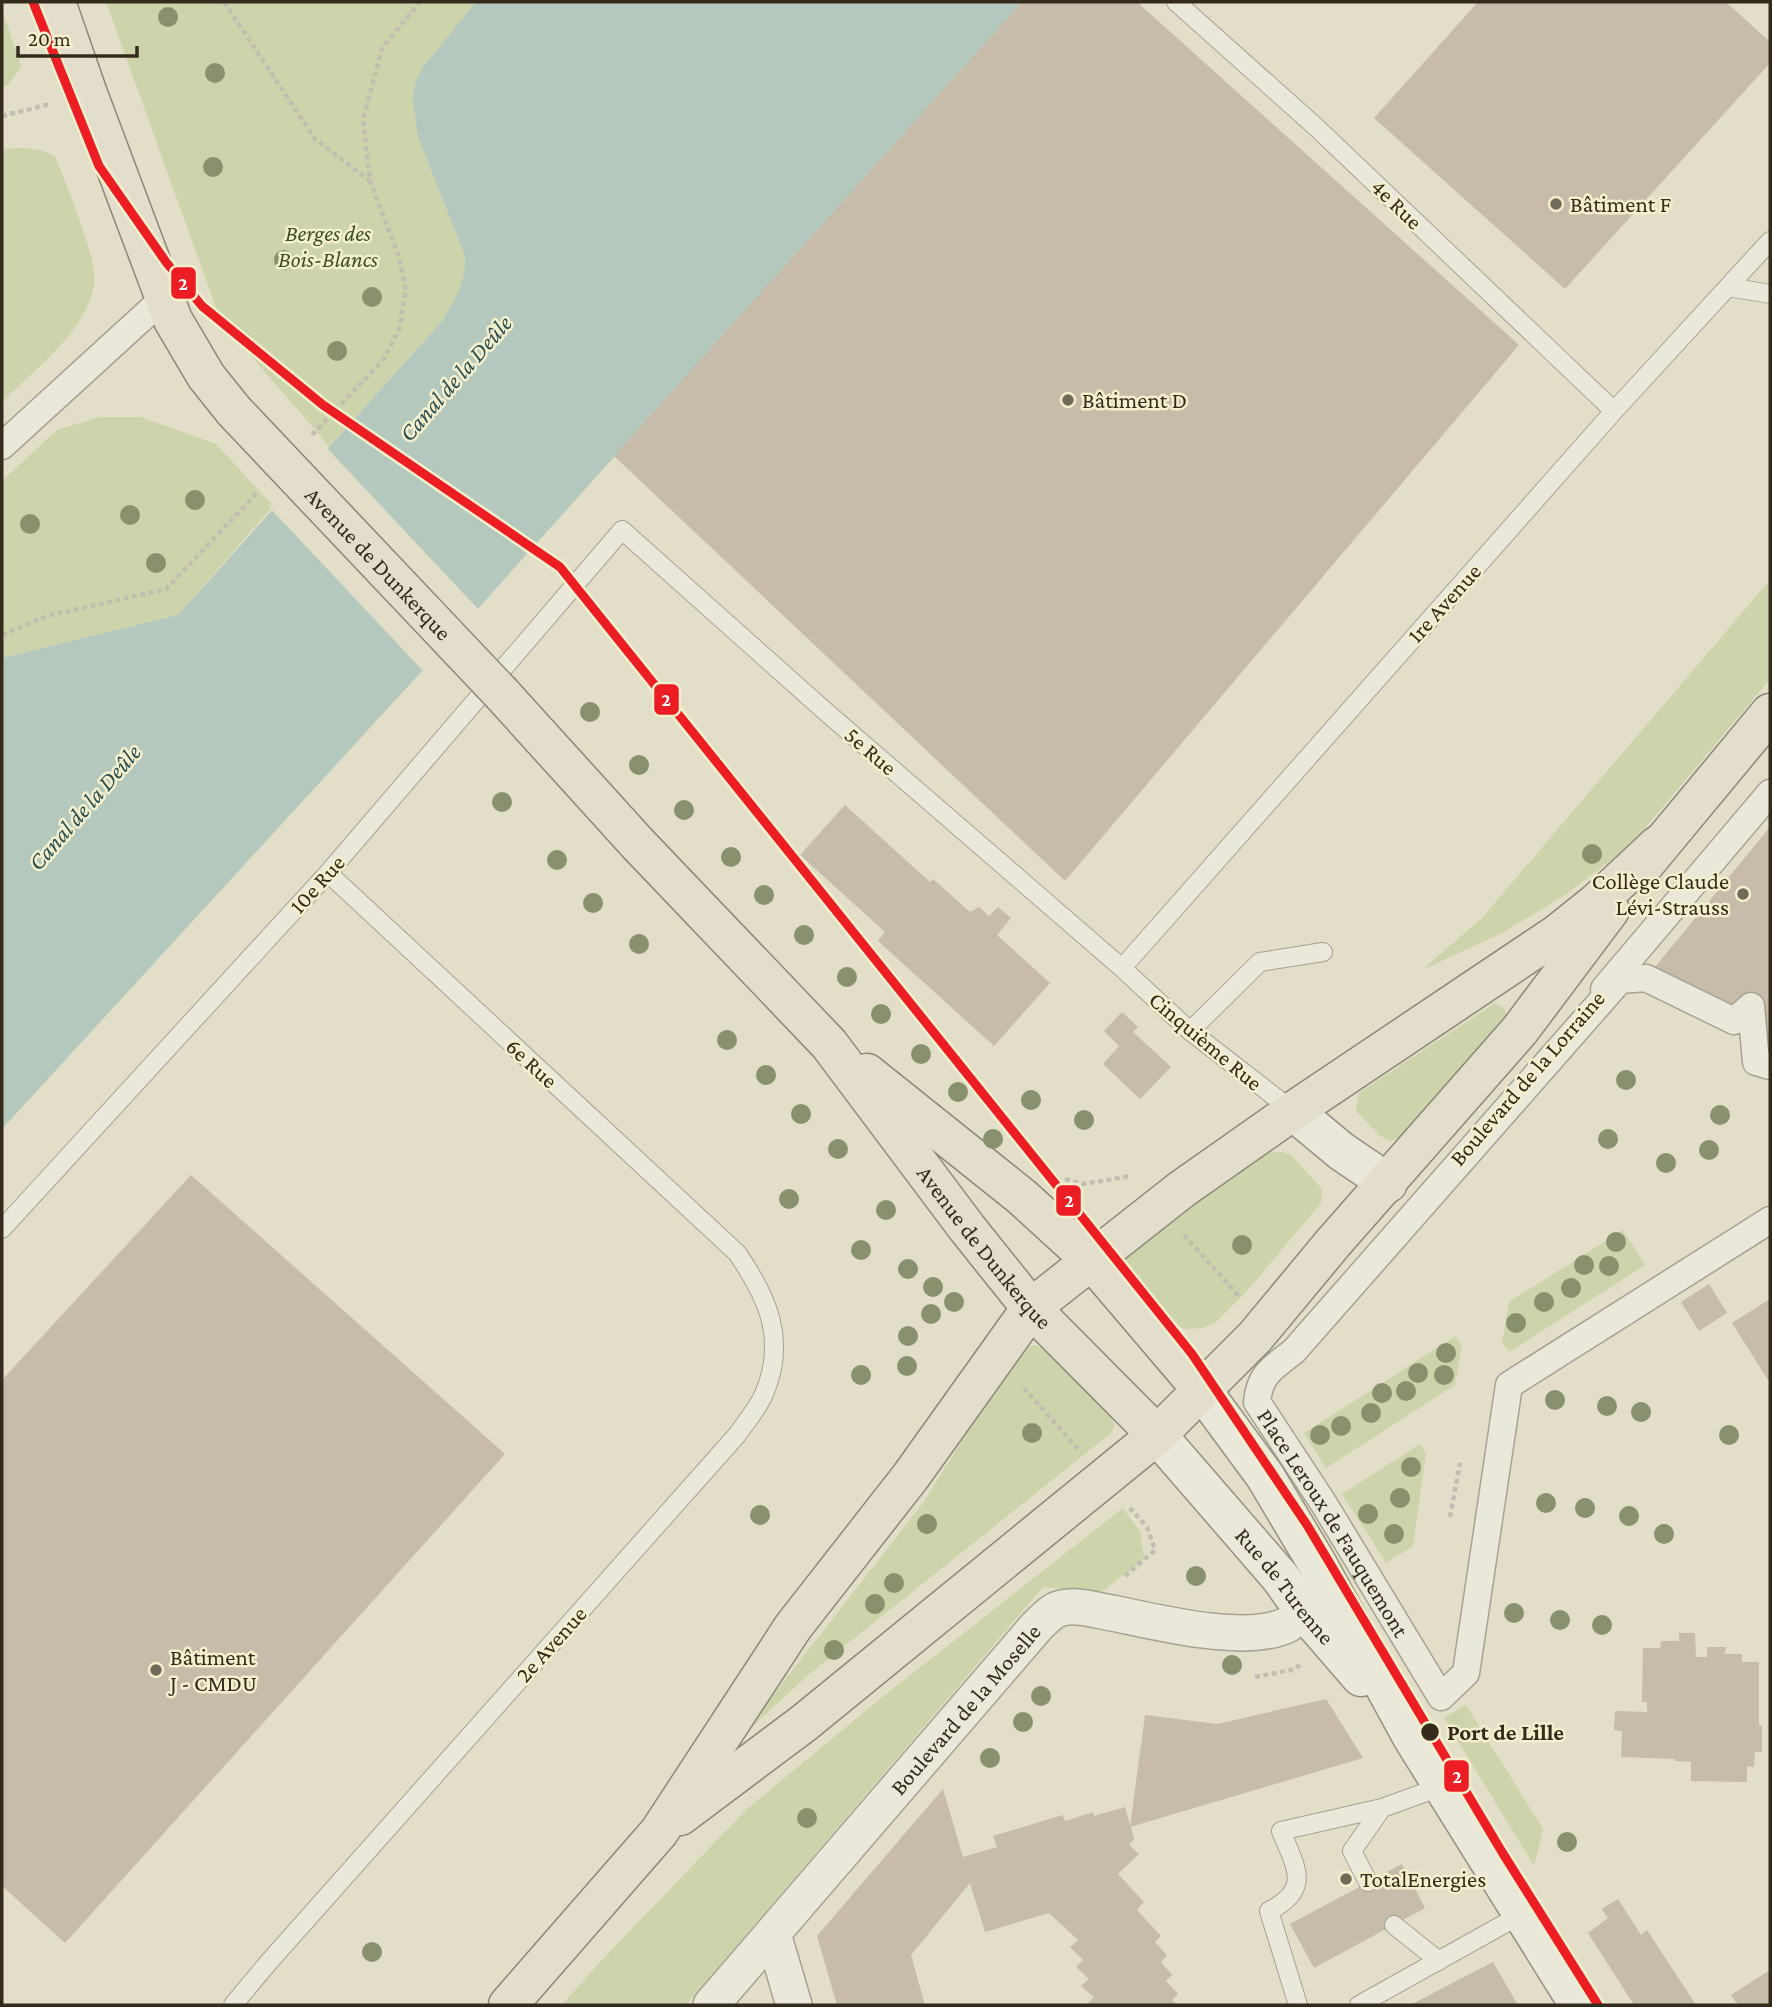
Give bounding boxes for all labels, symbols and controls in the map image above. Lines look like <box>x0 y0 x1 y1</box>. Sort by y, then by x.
scale bar <box>18 14 136 58</box>
text: 20 m <box>28 27 71 51</box>
street label: 4e Rue <box>1366 173 1428 235</box>
place label: Bâtiment F <box>1570 191 1671 217</box>
marker: Bâtiment F <box>1548 196 1564 212</box>
park label: Berges des Bois-Blancs <box>278 220 379 272</box>
line badge: 2 <box>170 266 197 300</box>
text: 2 <box>178 273 188 294</box>
water label: Canal de la Deûle <box>393 310 517 446</box>
place label: Bâtiment D <box>1082 387 1187 413</box>
marker: Bâtiment D <box>1060 392 1076 408</box>
street label: Avenue de Dunkerque <box>300 481 457 645</box>
street label: 1re Avenue <box>1402 558 1486 648</box>
line badge: 2 <box>653 683 680 716</box>
text: 2 <box>661 689 671 710</box>
street label: 5e Rue <box>840 721 902 781</box>
water label: Canal de la Deûle <box>22 739 146 875</box>
street label: 10e Rue <box>284 849 350 919</box>
place label: Collège Claude Lévi-Strauss <box>1592 868 1729 920</box>
marker: Collège Claude Lévi-Strauss <box>1735 886 1751 902</box>
street label: Boulevard de la Lorraine <box>1444 985 1610 1171</box>
street label: Cinquième Rue <box>1144 986 1268 1096</box>
street label: 6e Rue <box>501 1033 563 1093</box>
street label: Avenue de Dunkerque <box>912 1160 1057 1334</box>
line badge: 2 <box>1055 1184 1082 1217</box>
text: 2 <box>1064 1190 1074 1211</box>
street label: Place Leroux de Fauquemont <box>1252 1404 1415 1642</box>
street label: Rue de Turenne <box>1230 1522 1340 1650</box>
street label: 2e Avenue <box>510 1601 592 1687</box>
street label: Boulevard de la Moselle <box>885 1619 1046 1800</box>
place label: Bâtiment J - CMDU <box>168 1644 257 1696</box>
marker: Bâtiment J - CMDU <box>148 1662 164 1678</box>
place label: Port de Lille <box>1447 1719 1564 1745</box>
marker: Port de Lille <box>1419 1721 1441 1743</box>
line badge: 2 <box>1443 1759 1470 1793</box>
text: 2 <box>1452 1766 1462 1787</box>
place label: TotalEnergies <box>1360 1866 1486 1892</box>
marker: TotalEnergies <box>1338 1871 1354 1887</box>

